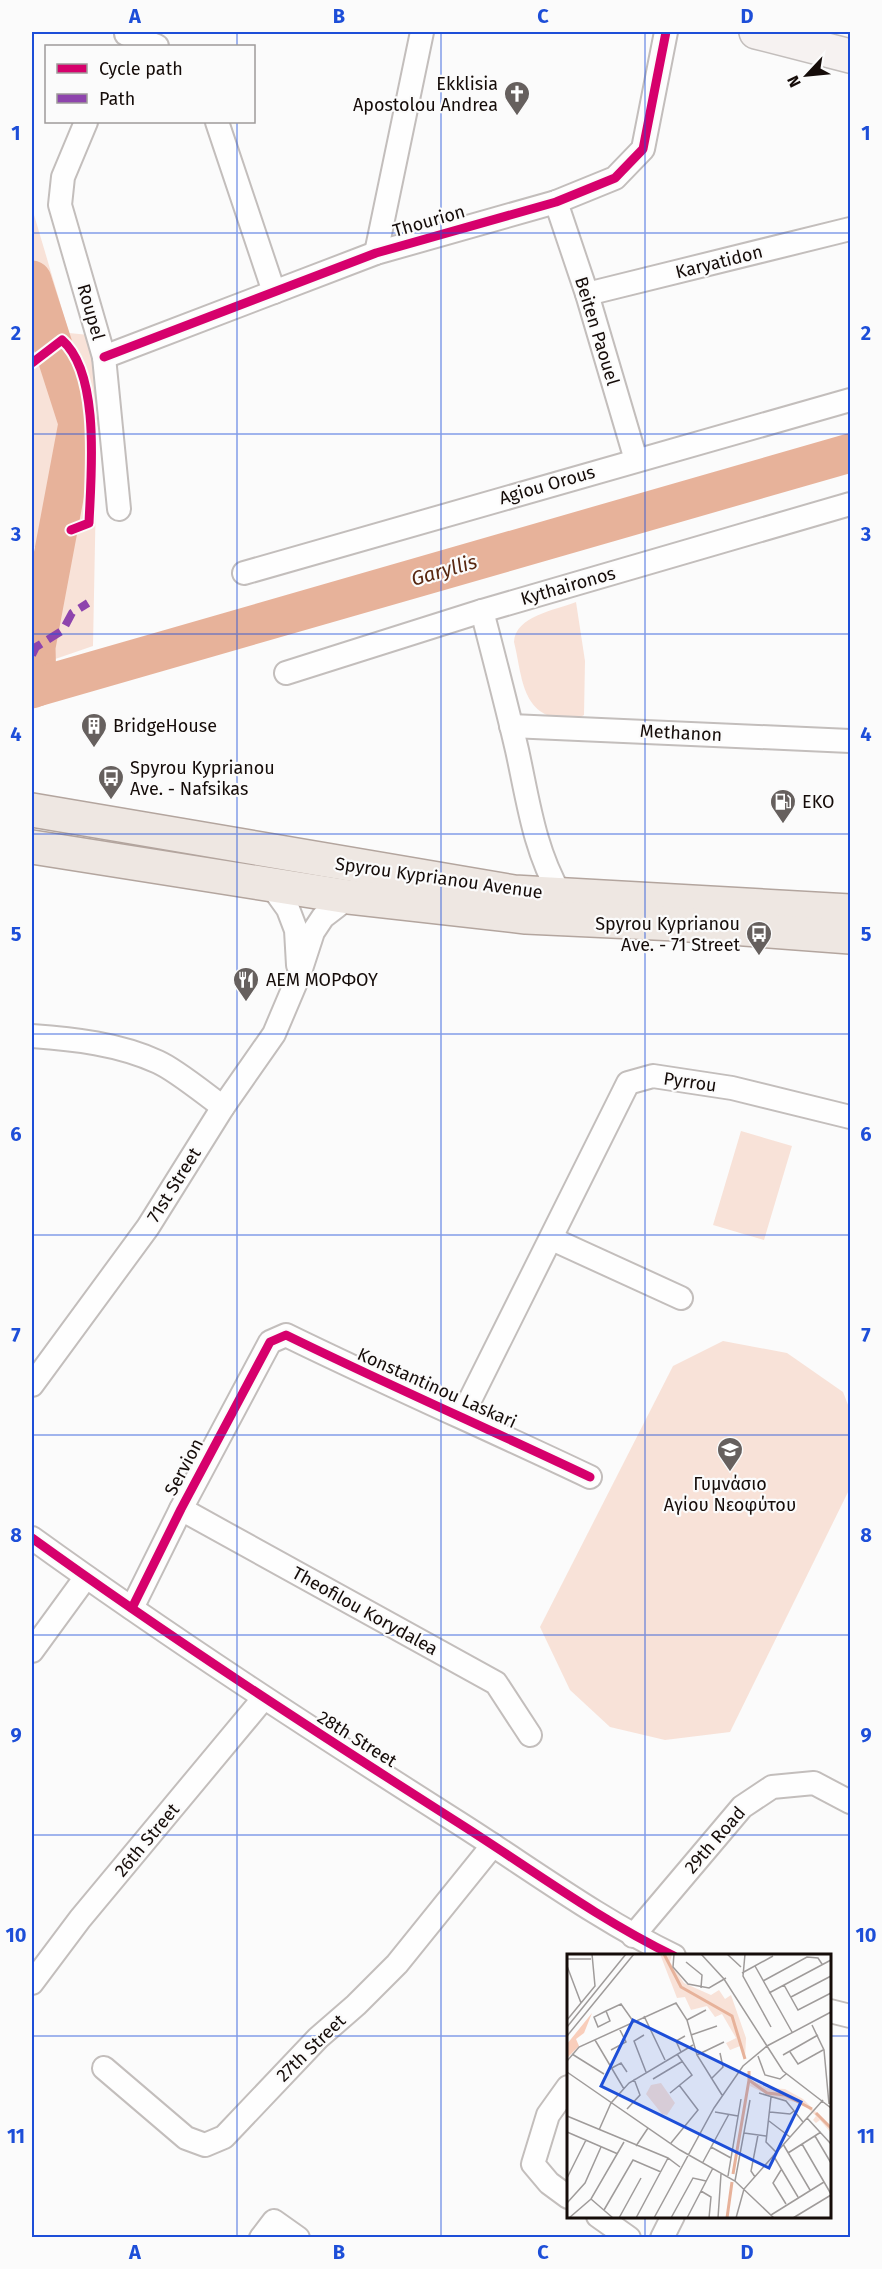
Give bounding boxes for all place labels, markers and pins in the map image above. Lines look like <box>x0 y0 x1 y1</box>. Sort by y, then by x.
place label: Ekklisia Apostolou Andrea <box>353 73 498 116</box>
church icon: Ekklisia Apostolou Andrea <box>502 79 532 117</box>
building icon: BridgeHouse <box>79 711 109 749</box>
place label: BridgeHouse <box>113 715 217 737</box>
place label: Spyrou Kyprianou Ave. - Nafsikas <box>130 757 275 800</box>
bus stop icon: Spyrou Kyprianou Ave. - Nafsikas <box>96 763 126 801</box>
fuel station icon: EKO <box>768 787 798 825</box>
place label: EKO <box>802 791 834 813</box>
place label: Spyrou Kyprianou Ave. - 71 Street <box>595 913 740 956</box>
bus stop icon: Spyrou Kyprianou Ave. - 71 Street <box>744 919 774 957</box>
restaurant icon: ΑΕΜ ΜΟΡΦΟΥ <box>231 965 261 1003</box>
place label: ΑΕΜ ΜΟΡΦΟΥ <box>266 969 378 991</box>
school or university icon: Γυμνάσιο Αγίου Νεοφύτου <box>715 1435 745 1473</box>
place label: Γυμνάσιο Αγίου Νεοφύτου <box>664 1473 796 1516</box>

